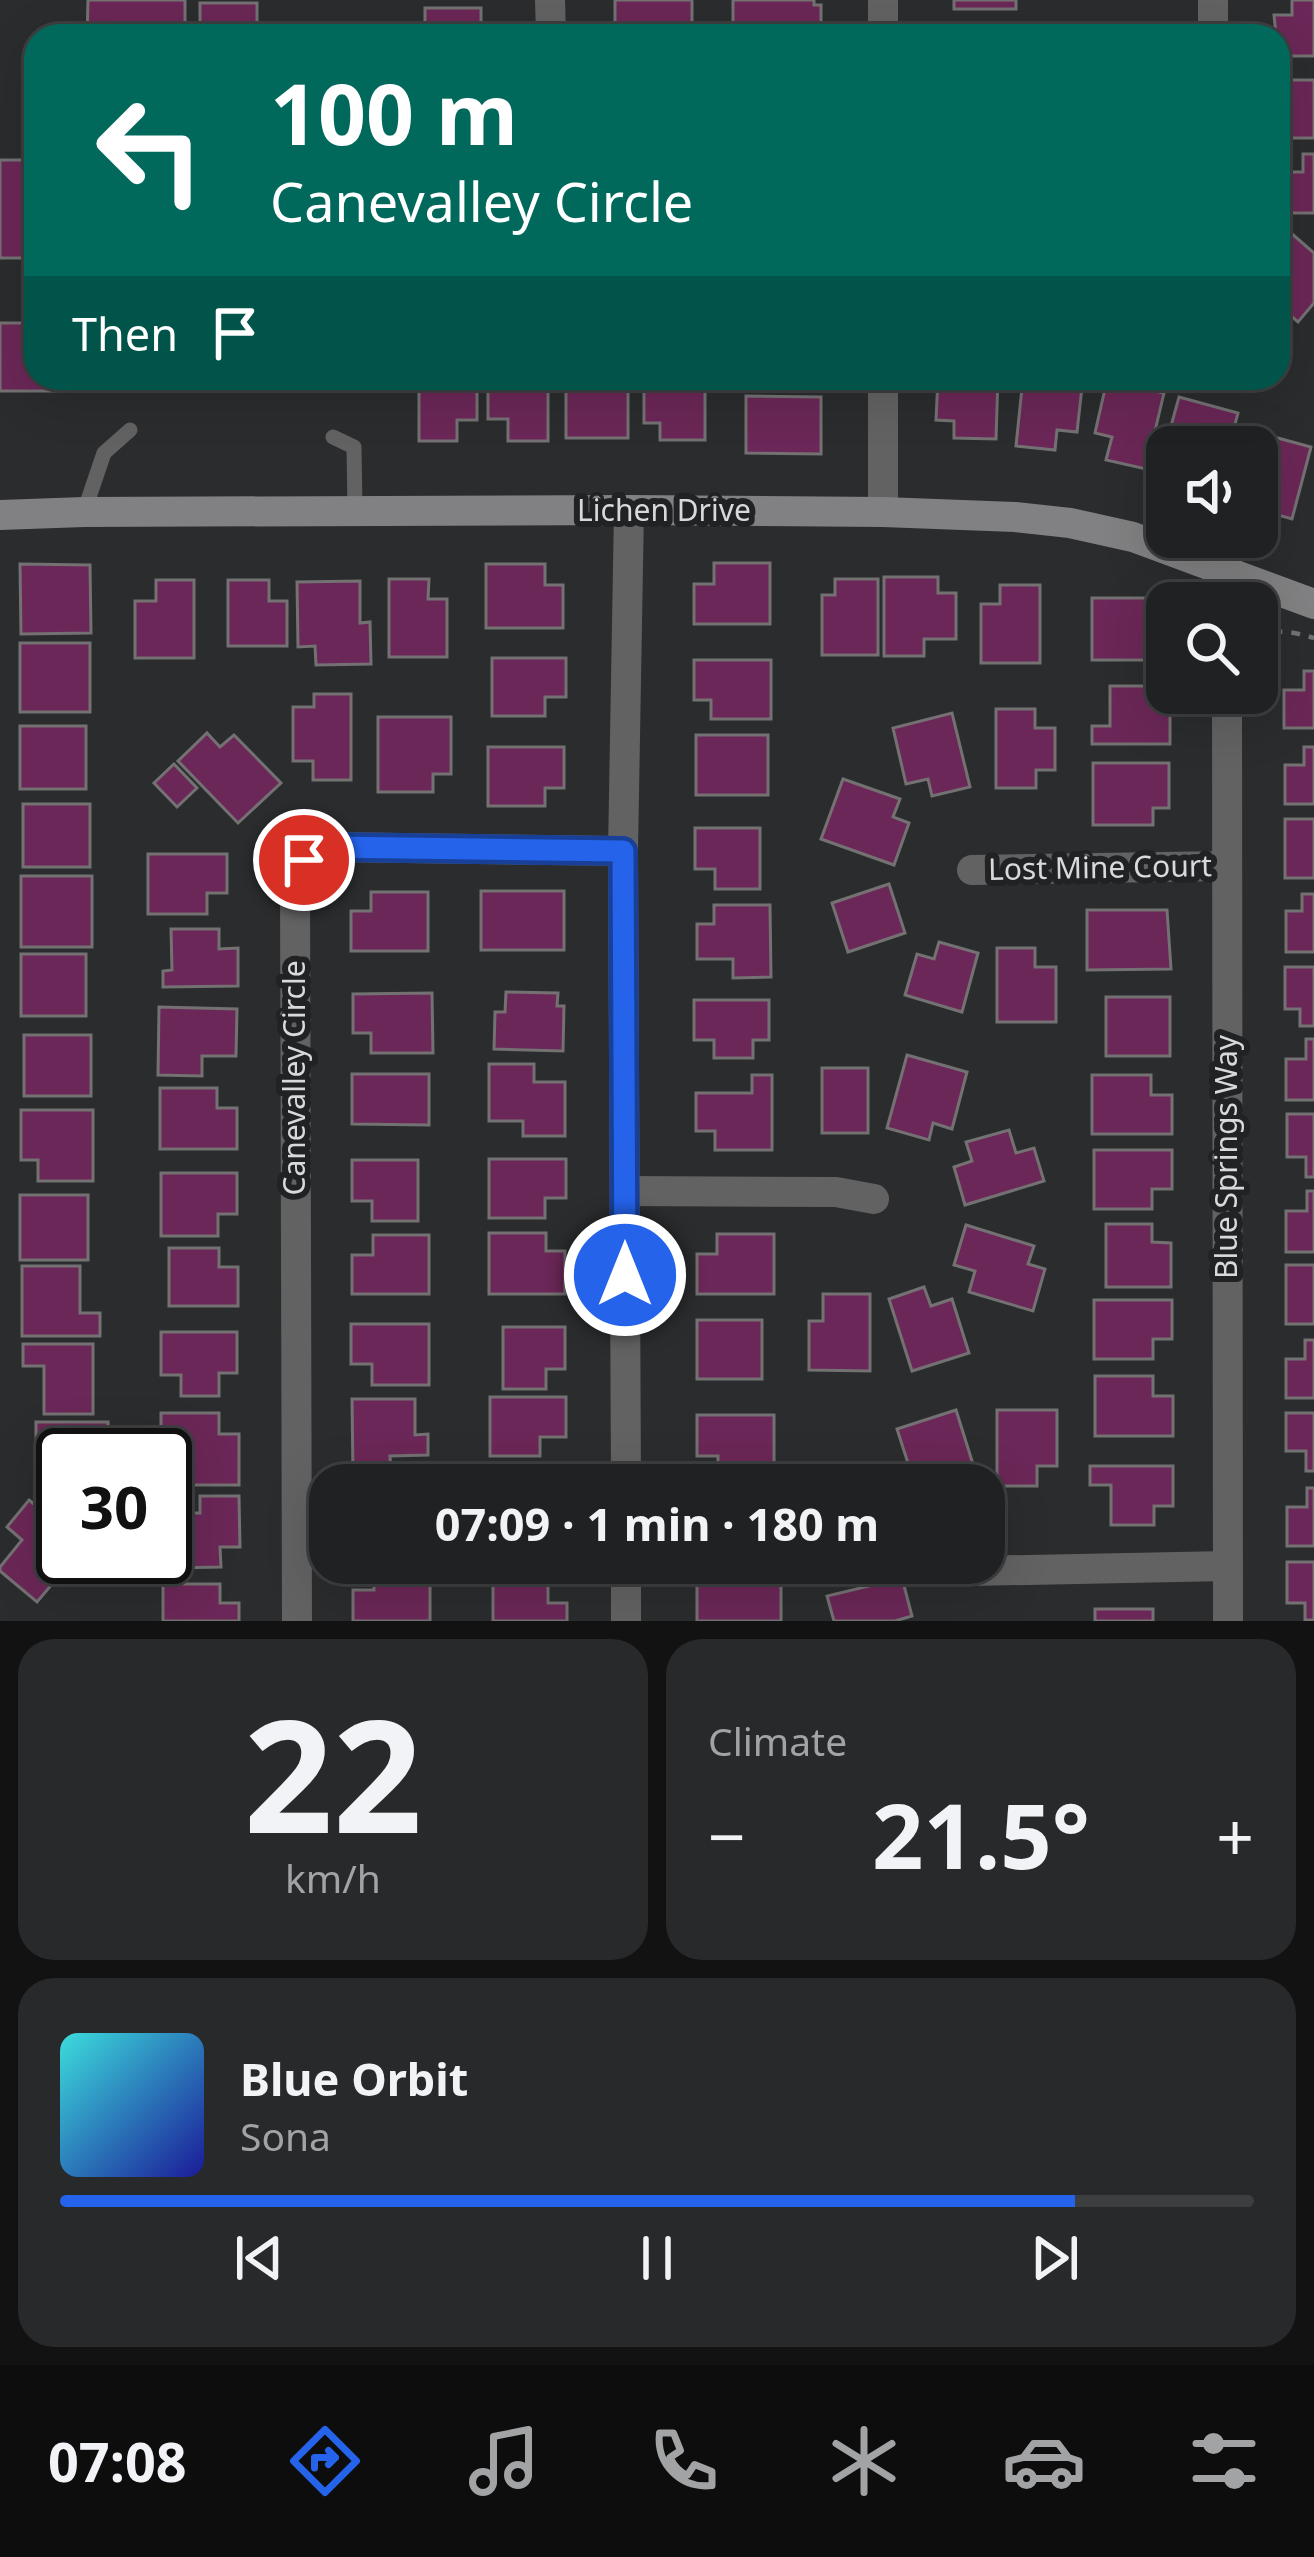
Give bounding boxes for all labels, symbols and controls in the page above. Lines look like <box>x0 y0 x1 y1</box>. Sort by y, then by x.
text: 100 m <box>270 55 518 170</box>
icon: left <box>72 72 228 228</box>
text: Canevalley Circle <box>270 164 693 238</box>
icon: arrive <box>202 300 268 366</box>
text: Then <box>72 303 178 364</box>
map controls <box>1146 426 1278 714</box>
button: sound <box>1146 426 1278 558</box>
street label: Lichen Drive <box>577 489 751 530</box>
button: search <box>1146 582 1278 714</box>
pin <box>253 809 355 911</box>
icon: arrive <box>271 827 337 893</box>
street label: Lost Mine Court <box>988 844 1212 889</box>
street label: Canevalley Circle <box>273 960 314 1196</box>
street label: Blue Springs Way <box>1205 1034 1246 1279</box>
position arrow <box>562 1212 688 1338</box>
speed limit sign: 30 <box>36 1428 192 1584</box>
text: 07:09 · 1 min · 180 m <box>435 1493 879 1554</box>
text: 22 <box>244 1666 422 1879</box>
text: Climate <box>708 1714 847 1767</box>
text: 21.5° <box>872 1773 1090 1895</box>
text: − <box>708 1790 746 1880</box>
text: + <box>1216 1790 1254 1880</box>
text: km/h <box>285 1851 381 1904</box>
text: Blue Orbit <box>240 2048 468 2109</box>
text: Sona <box>240 2109 331 2162</box>
icon: previous <box>226 2225 292 2291</box>
icon: pause <box>624 2225 690 2291</box>
icon: next <box>1022 2225 1088 2291</box>
icon: directions <box>283 2419 367 2503</box>
icon: music <box>462 2419 546 2503</box>
icon: phone <box>642 2419 726 2503</box>
icon: climate <box>822 2419 906 2503</box>
icon: car <box>1002 2419 1086 2503</box>
icon: filters <box>1182 2419 1266 2503</box>
text: 07:08 <box>48 2424 187 2498</box>

